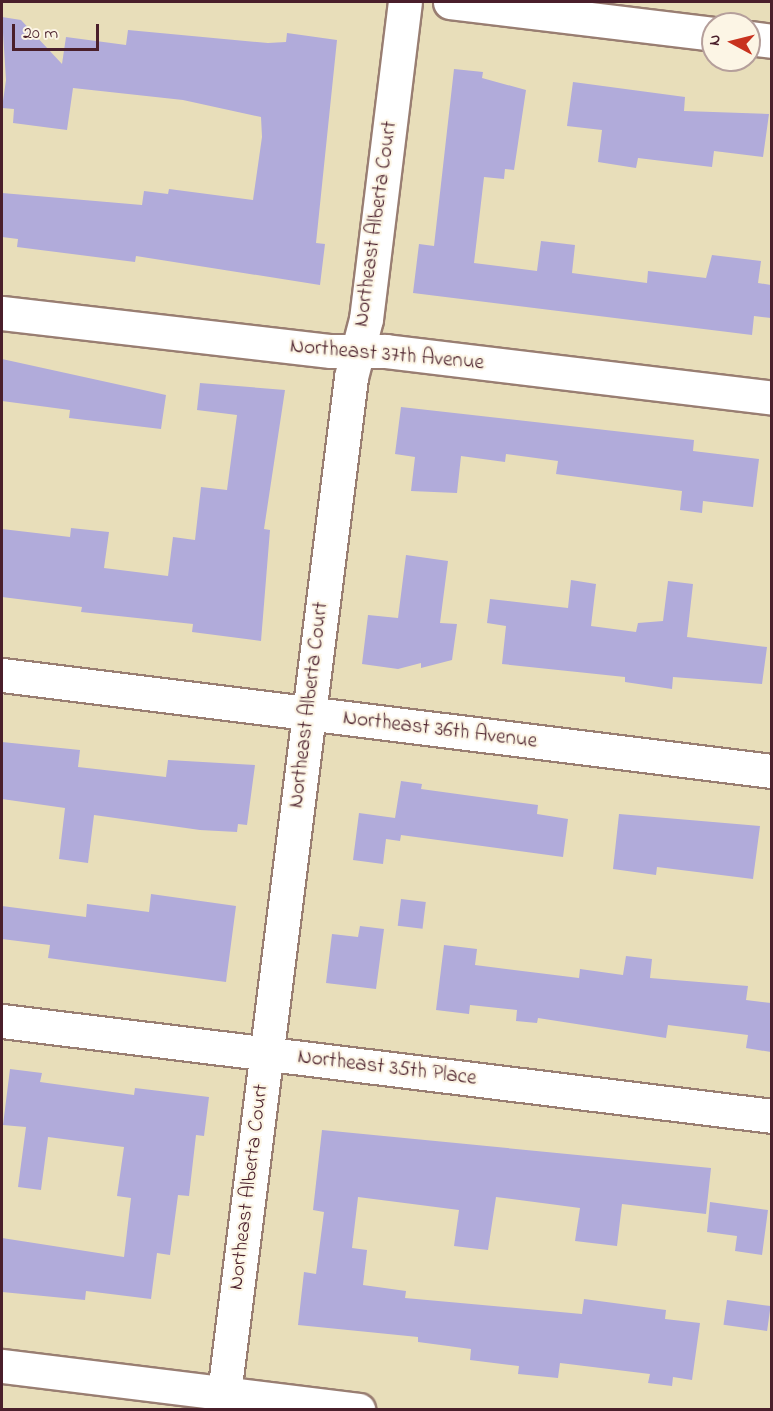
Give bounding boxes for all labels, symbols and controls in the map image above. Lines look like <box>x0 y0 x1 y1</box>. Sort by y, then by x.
scale bar <box>15 12 102 50</box>
north arrow <box>701 12 761 72</box>
text: 20 m <box>23 21 58 47</box>
text: N <box>703 33 728 47</box>
street label: Northeast Alberta Court <box>349 120 403 328</box>
street label: Northeast 37th Avenue <box>289 334 485 376</box>
street label: Northeast Alberta Court <box>284 601 334 809</box>
street label: Northeast 36th Avenue <box>342 706 538 754</box>
street label: Northeast 35th Place <box>296 1045 478 1091</box>
street label: Northeast Alberta Court <box>224 1083 274 1291</box>

